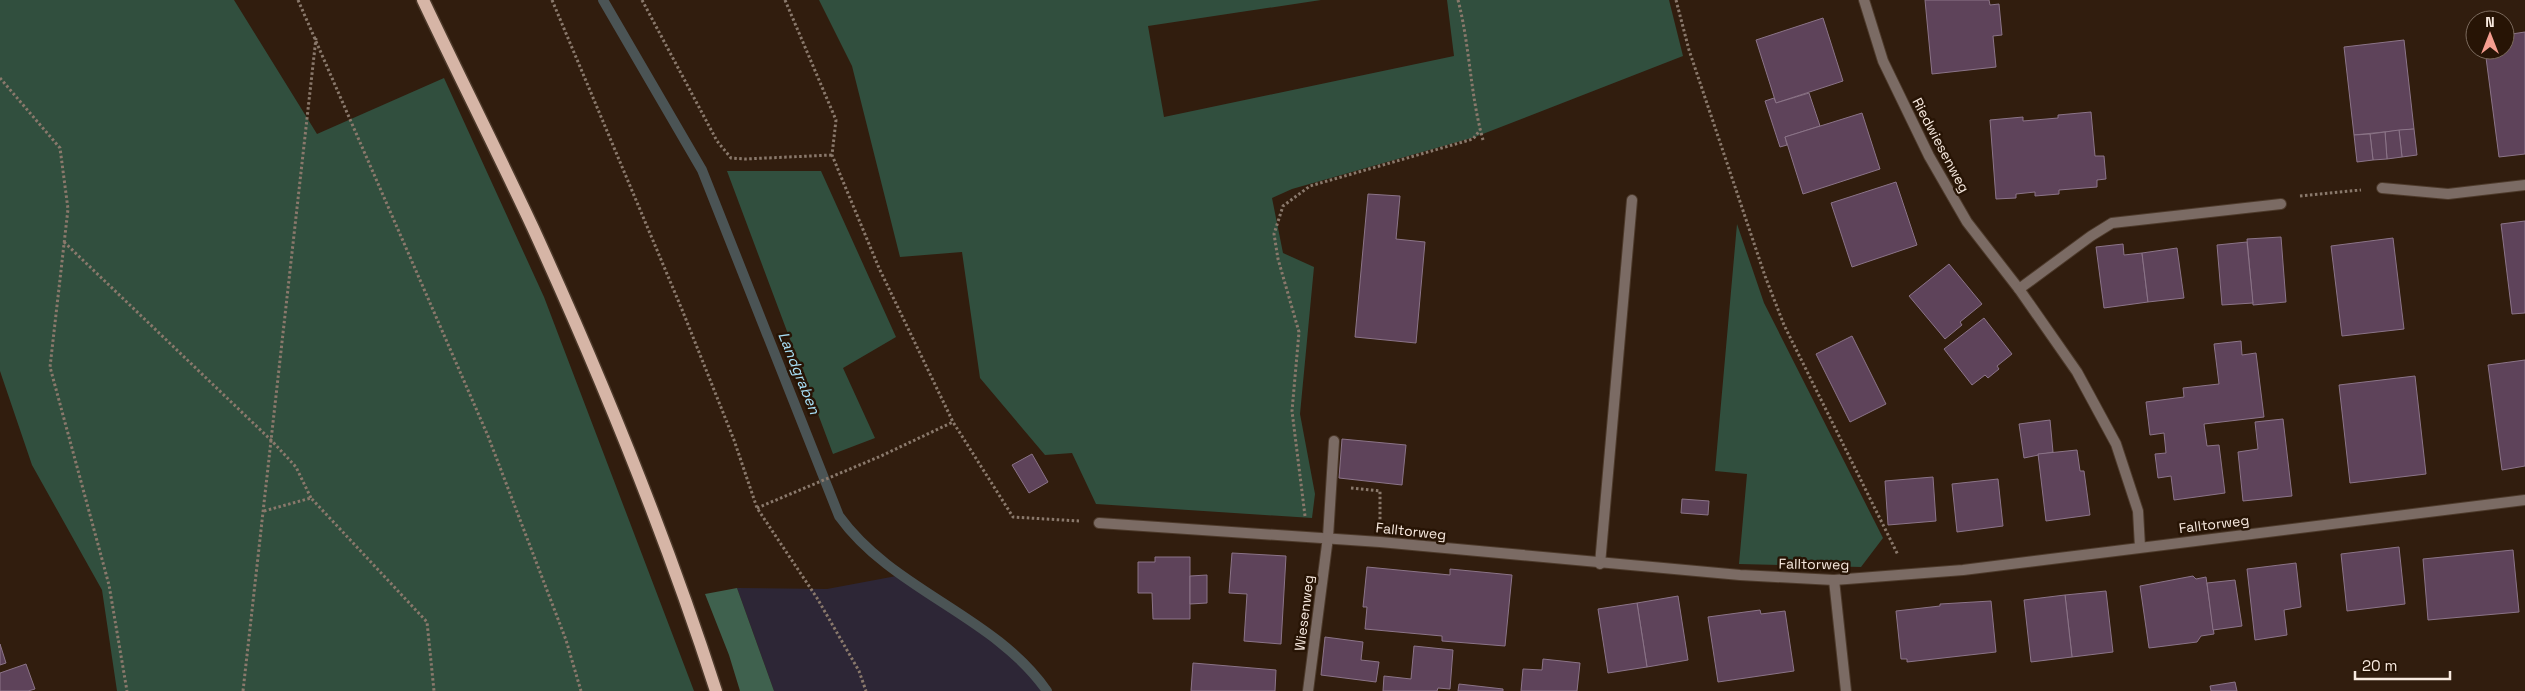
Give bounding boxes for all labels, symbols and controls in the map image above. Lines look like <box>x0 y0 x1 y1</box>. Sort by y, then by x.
north arrow <box>2465 10 2515 60</box>
text: N <box>2485 13 2495 31</box>
street label: Riedwiesenweg <box>1908 94 1974 196</box>
water label: Landgraben <box>774 329 825 417</box>
street label: Falltorweg <box>2178 511 2250 537</box>
street label: Falltorweg <box>1375 518 1447 544</box>
street label: Falltorweg <box>1778 554 1850 574</box>
street label: Wiesenweg <box>1290 574 1318 652</box>
scale bar <box>2355 648 2450 680</box>
text: 20 m <box>2362 656 2397 675</box>

